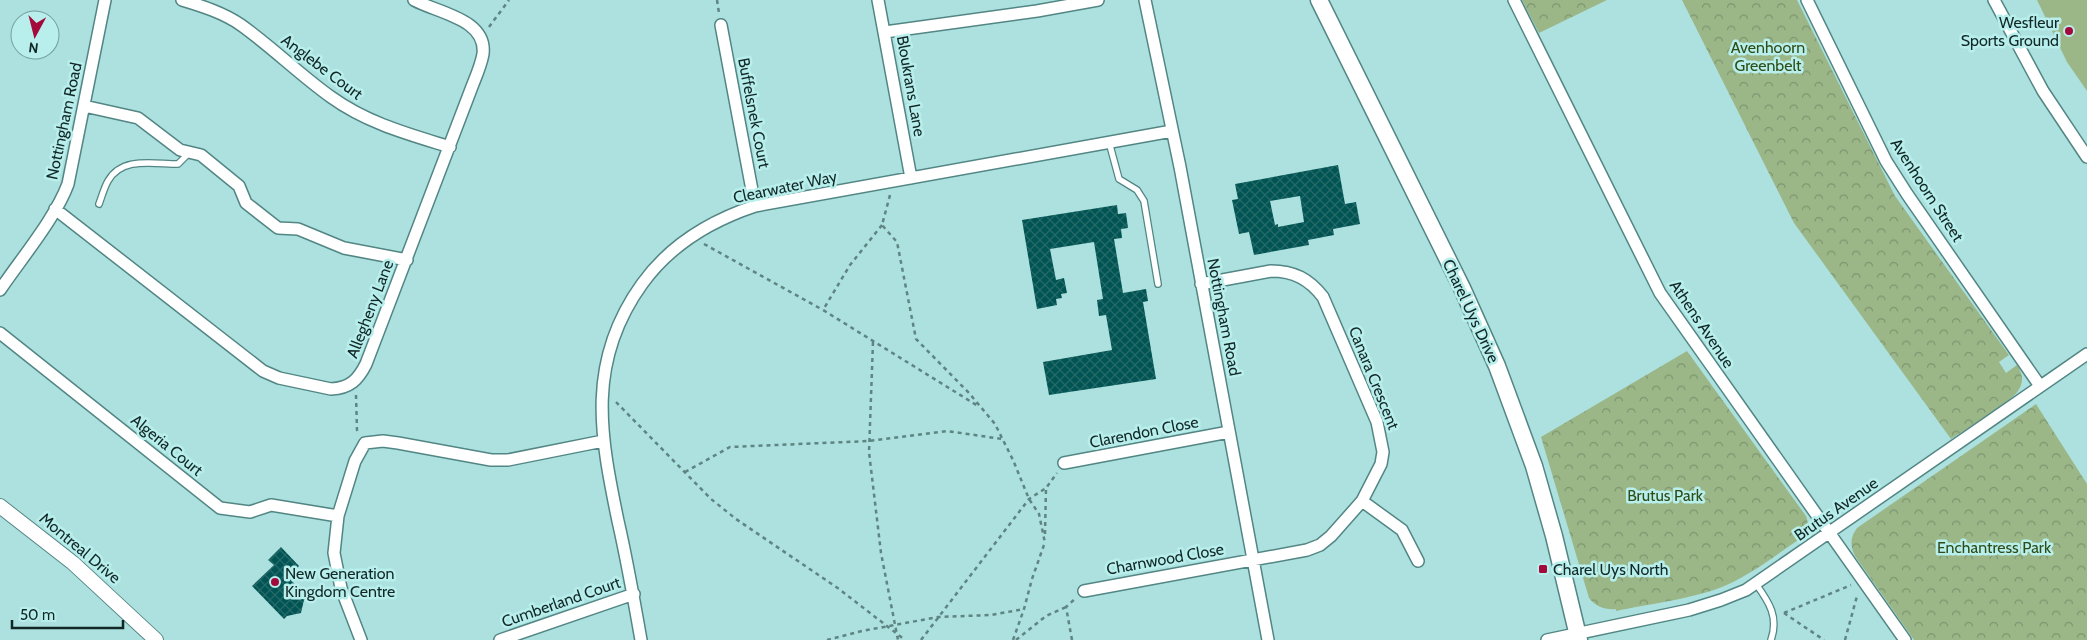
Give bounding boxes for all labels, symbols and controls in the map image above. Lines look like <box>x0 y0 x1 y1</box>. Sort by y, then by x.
north arrow <box>10 10 60 60</box>
place label: Wesfleur Sports Ground <box>1961 13 2060 50</box>
marker: Wesfleur Sports Ground <box>2063 25 2075 37</box>
street label: Anglebe Court <box>278 30 367 104</box>
street label: Bloukrans Lane <box>893 34 929 138</box>
text: N <box>27 38 39 57</box>
park label: Avenhoorn Greenbelt <box>1731 38 1805 75</box>
street label: Buffelsnek Court <box>734 56 774 170</box>
street label: Nottingham Road <box>42 61 86 181</box>
street label: Avenhoorn Street <box>1887 135 1968 246</box>
street label: Clearwater Way <box>731 167 839 207</box>
street label: Charel Uys Drive <box>1439 256 1503 366</box>
street label: Allegheny Lane <box>343 257 397 361</box>
street label: Nottingham Road <box>1203 257 1245 377</box>
street label: Athens Avenue <box>1666 277 1738 371</box>
street label: Canara Crescent <box>1345 324 1404 433</box>
street label: Algeria Court <box>127 410 207 480</box>
street label: Clarendon Close <box>1088 412 1200 452</box>
street label: Brutus Avenue <box>1791 473 1881 545</box>
park label: Brutus Park <box>1627 486 1704 505</box>
street label: Montreal Drive <box>36 509 124 587</box>
park label: Enchantress Park <box>1937 538 2052 557</box>
street label: Charnwood Close <box>1105 539 1225 579</box>
place label: Charel Uys North <box>1553 560 1668 579</box>
marker: Charel Uys North <box>1537 563 1549 575</box>
place label: New Generation Kingdom Centre <box>285 564 395 601</box>
street label: Cumberland Court <box>499 573 623 631</box>
marker: New Generation Kingdom Centre <box>269 576 281 588</box>
scale bar <box>12 598 124 630</box>
text: 50 m <box>20 606 55 624</box>

